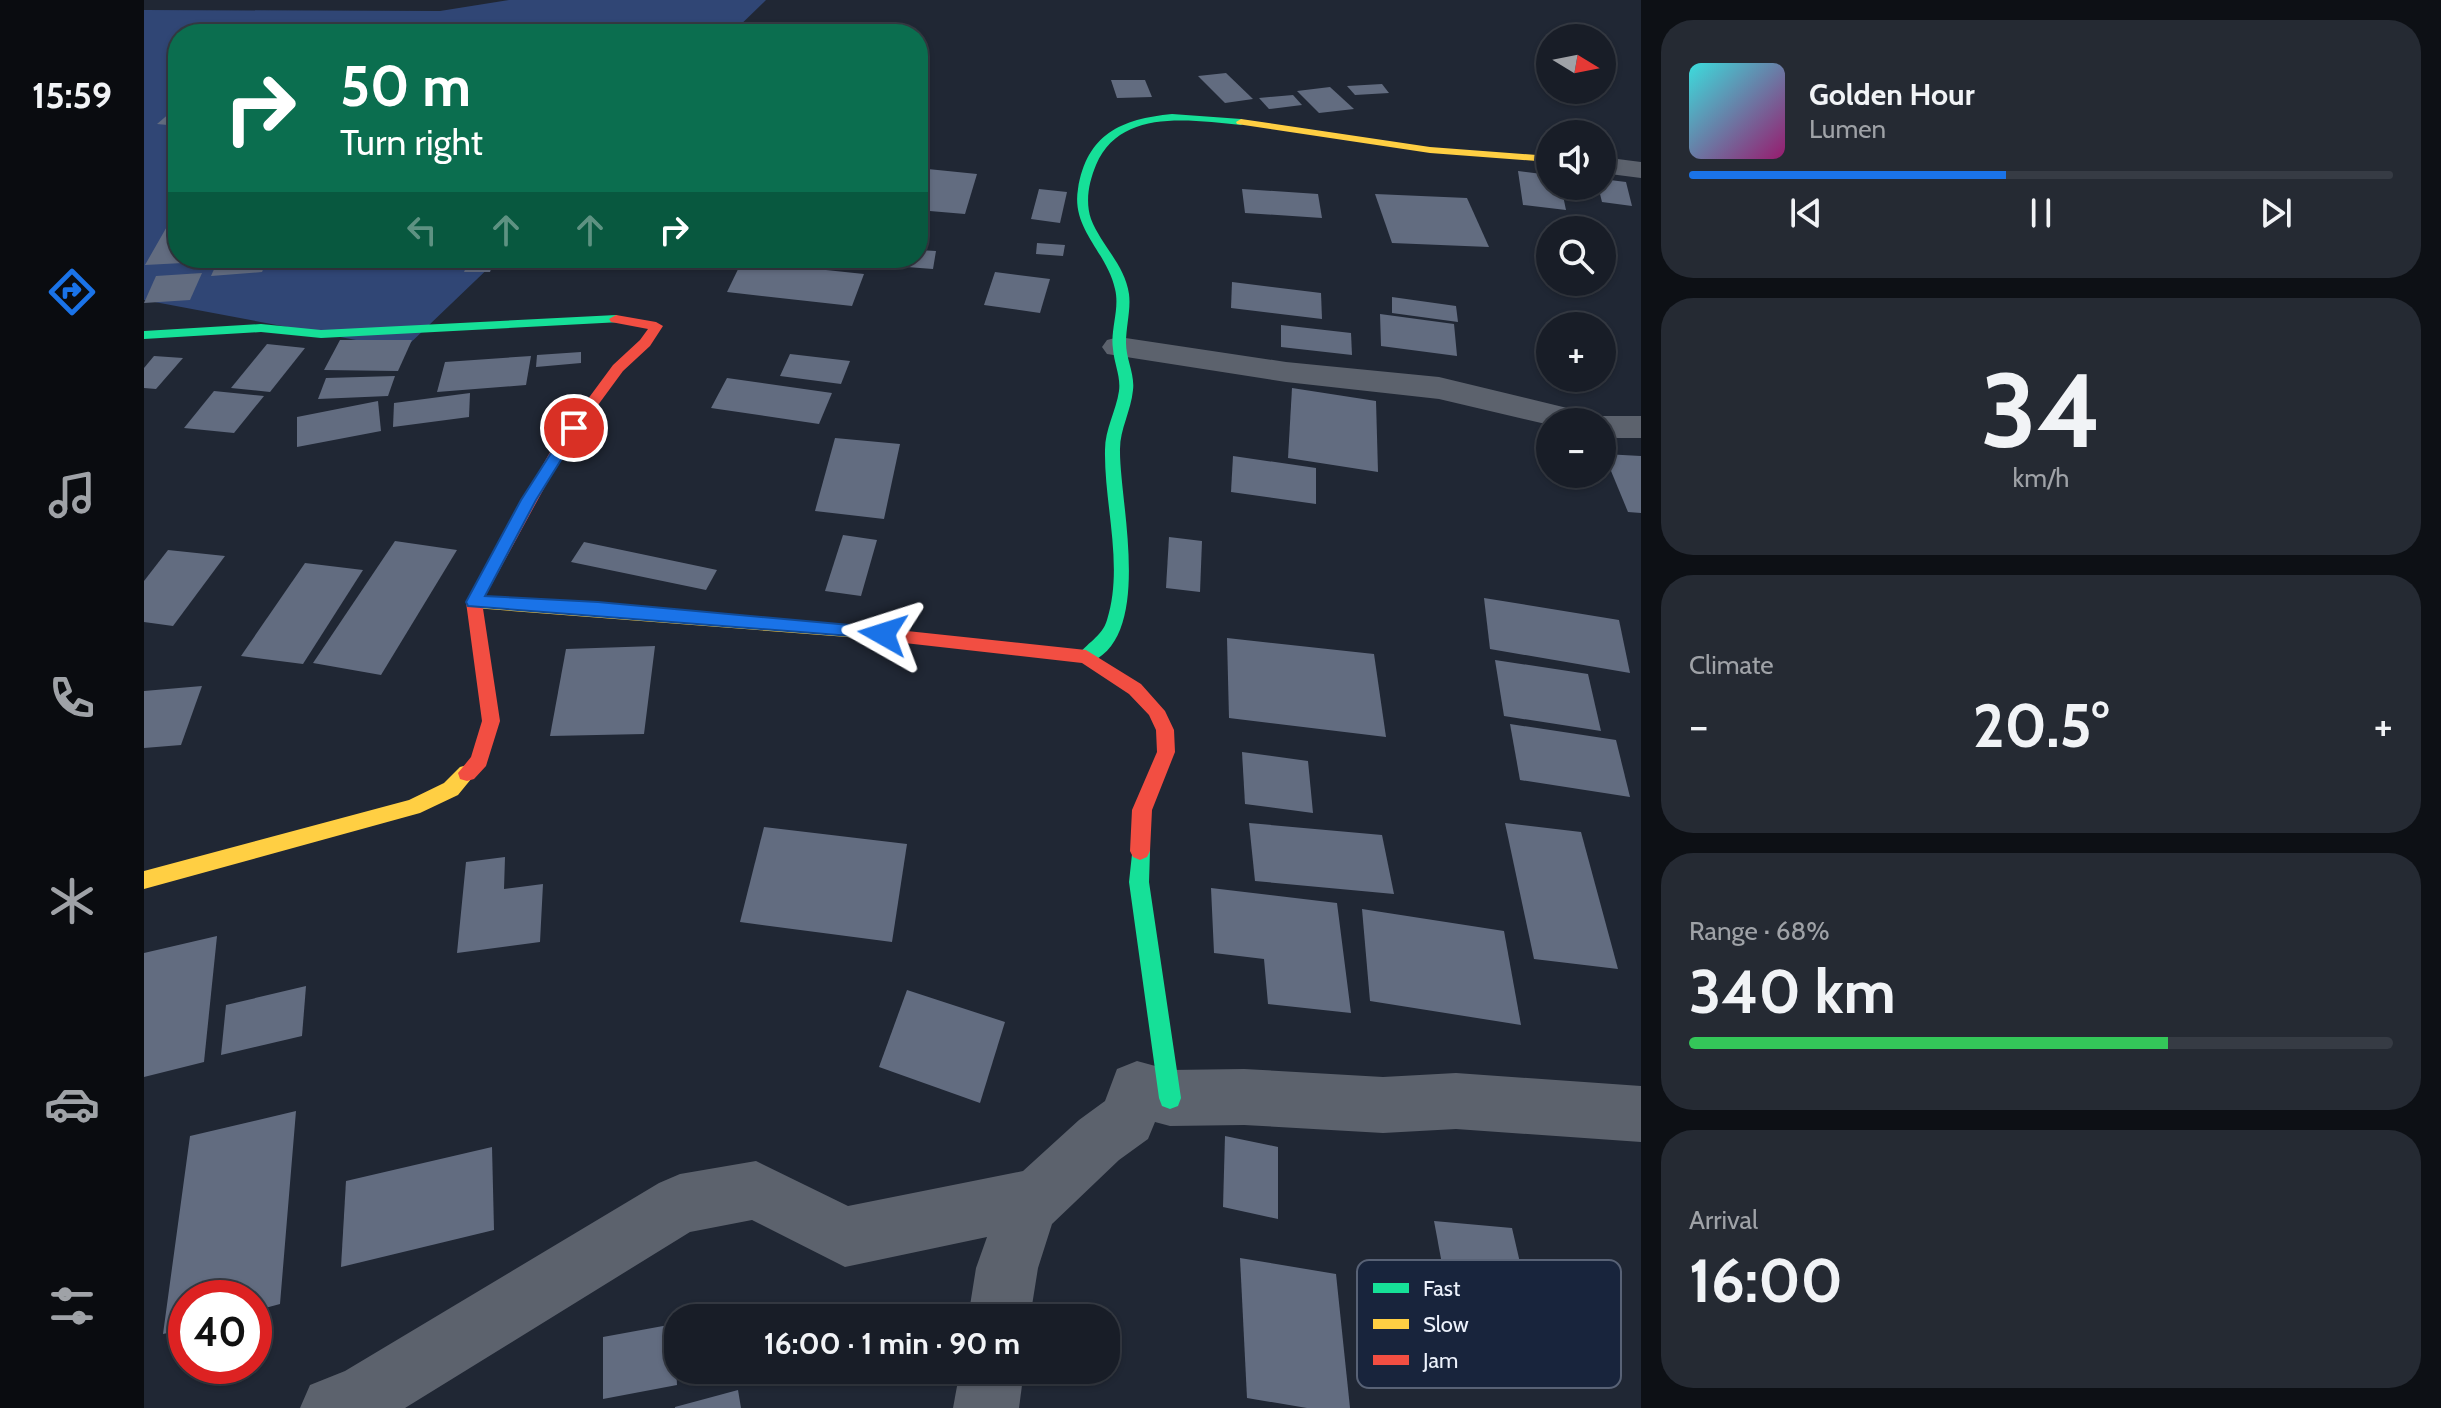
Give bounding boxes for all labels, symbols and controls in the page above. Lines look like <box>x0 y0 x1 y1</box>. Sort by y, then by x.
north arrow <box>1536 24 1616 104</box>
map controls <box>1536 24 1616 488</box>
text: 50 m <box>340 52 471 120</box>
icon: right <box>208 56 312 160</box>
text: 15:59 <box>32 73 112 117</box>
text: Golden Hour <box>1809 76 1975 113</box>
text: Lumen <box>1809 113 1886 145</box>
text: Turn right <box>340 120 483 164</box>
button: sound <box>1536 120 1616 200</box>
icon: previous <box>1784 191 1828 235</box>
icon: pause <box>2019 191 2063 235</box>
icon: next <box>2254 191 2298 235</box>
icon: left <box>400 208 444 252</box>
icon: ahead <box>484 208 528 252</box>
icon: ahead <box>568 208 612 252</box>
icon: right <box>652 208 696 252</box>
button: search <box>1536 216 1616 296</box>
icon: directions <box>44 264 100 320</box>
button: + <box>1536 312 1616 392</box>
text: 34 <box>1981 347 2101 473</box>
pin <box>540 394 608 462</box>
icon: arrive <box>552 406 596 450</box>
button: − <box>1536 408 1616 488</box>
text: km/h <box>2013 462 2069 494</box>
icon: music <box>44 467 100 523</box>
position arrow <box>841 592 925 676</box>
text: Climate <box>1689 649 1774 681</box>
icon: phone <box>44 670 100 726</box>
text: 20.5° <box>1973 689 2109 762</box>
text: − <box>1689 699 1708 752</box>
text: + <box>2374 699 2393 752</box>
icon: climate <box>44 873 100 929</box>
text: Range · 68% <box>1689 915 1830 947</box>
text: 340 km <box>1689 955 1896 1028</box>
icon: car <box>44 1076 100 1132</box>
text: Arrival <box>1689 1204 1758 1236</box>
text: 16:00 <box>1689 1244 1843 1317</box>
legend <box>1357 1260 1621 1388</box>
text: Fast <box>1423 1275 1461 1302</box>
icon: filters <box>44 1278 100 1334</box>
speed limit sign: 40 <box>168 1280 272 1384</box>
text: Slow <box>1423 1311 1469 1338</box>
text: 16:00 · 1 min · 90 m <box>764 1325 1020 1362</box>
text: Jam <box>1422 1347 1458 1374</box>

